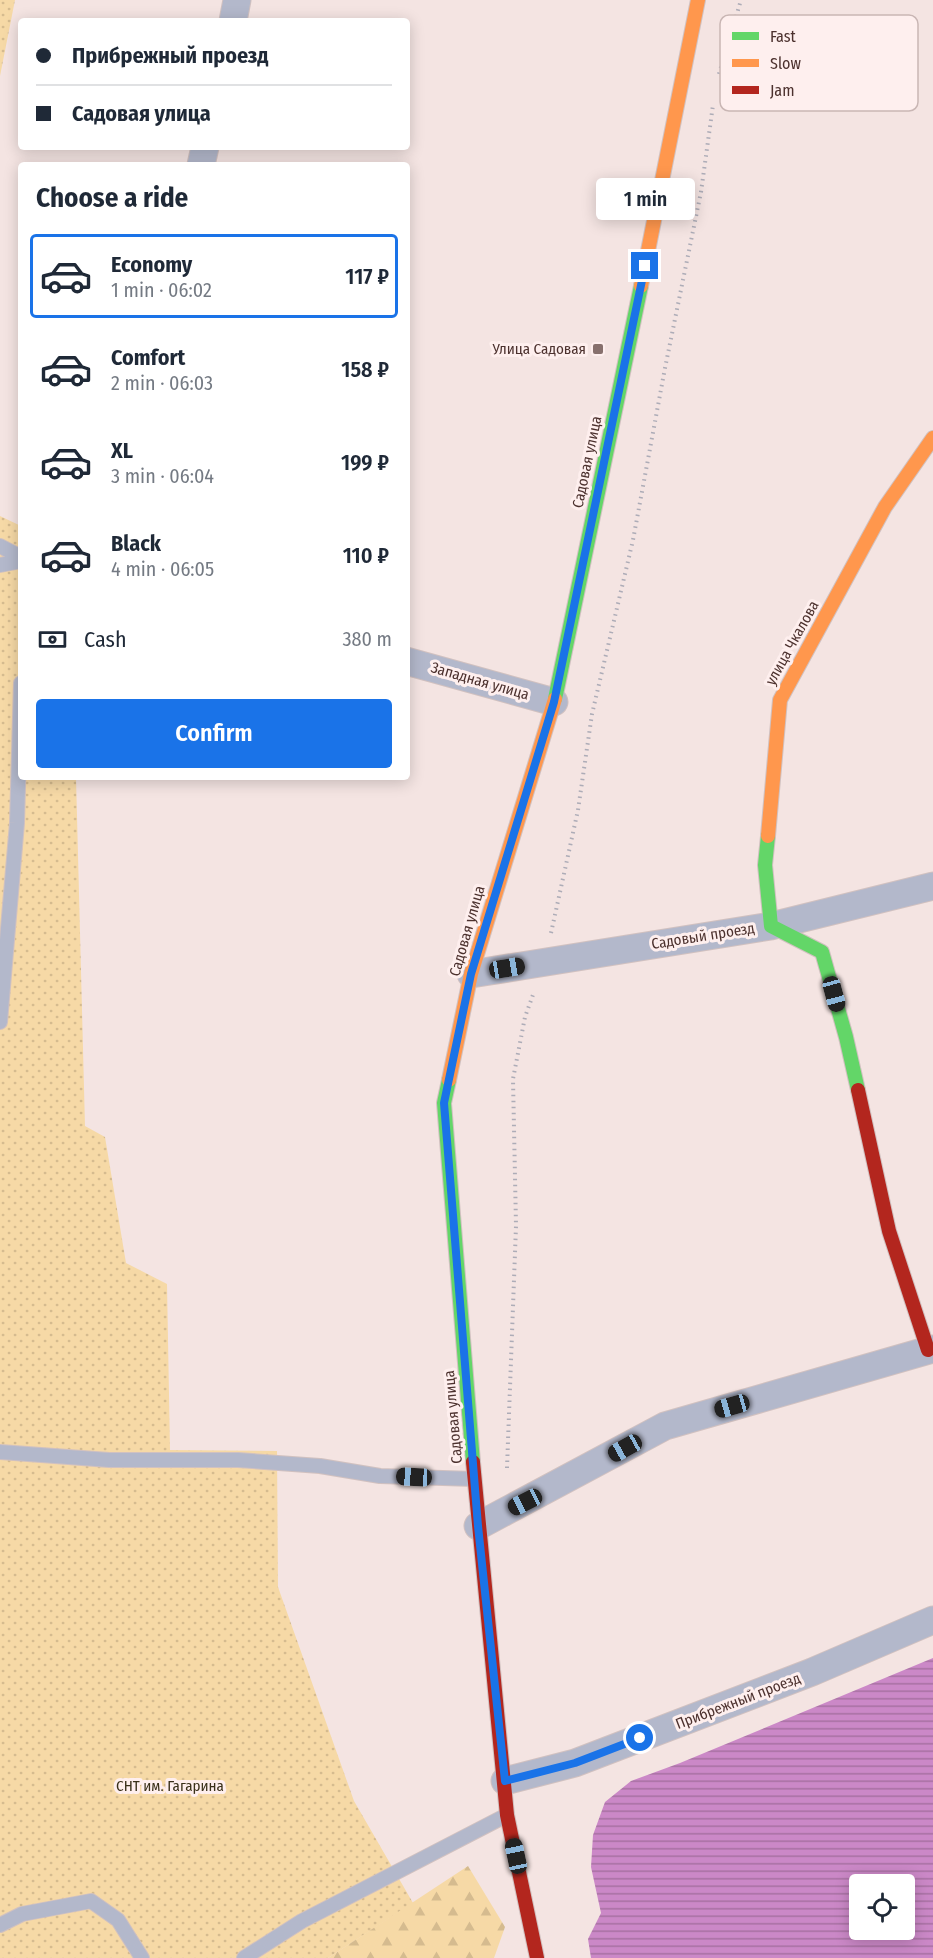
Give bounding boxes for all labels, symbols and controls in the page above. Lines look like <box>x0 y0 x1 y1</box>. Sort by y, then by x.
legend <box>720 15 918 111</box>
text: Fast <box>770 27 797 46</box>
text: Прибрежный проезд <box>72 42 268 69</box>
text: Slow <box>770 54 801 73</box>
text: Jam <box>770 81 795 100</box>
text: Садовая улица <box>72 100 211 127</box>
callout: 1 min <box>596 179 694 221</box>
text: Choose a ride <box>36 182 188 214</box>
text: 1 min <box>624 187 667 211</box>
icon: car <box>39 249 93 303</box>
text: Economy <box>111 251 192 278</box>
route end <box>631 252 658 279</box>
text: 117 ₽ <box>345 263 389 290</box>
text: 1 min · 06:02 <box>111 278 212 302</box>
place label: Улица Садовая <box>491 340 586 358</box>
icon: car <box>39 342 93 396</box>
marker: Улица Садовая <box>591 342 605 356</box>
text: Comfort <box>111 344 185 371</box>
text: 158 ₽ <box>341 356 389 383</box>
text: 2 min · 06:03 <box>111 371 213 395</box>
street label: Садовая улица <box>568 414 606 510</box>
icon: car <box>39 435 93 489</box>
text: XL <box>111 437 133 464</box>
text: 199 ₽ <box>341 449 389 476</box>
text: 3 min · 06:04 <box>111 464 214 488</box>
icon: car <box>39 528 93 582</box>
text: Black <box>111 530 161 557</box>
text: 110 ₽ <box>343 542 389 569</box>
text: 4 min · 06:05 <box>111 557 214 581</box>
street label: улица Чкалова <box>761 598 823 688</box>
icon: cash <box>36 623 69 656</box>
text: Cash <box>84 626 127 653</box>
text: 380 m <box>342 627 392 651</box>
street label: Западная улица <box>429 658 531 704</box>
button: Confirm <box>36 699 392 768</box>
street label: Садовая улица <box>445 884 489 978</box>
street label: Садовый проезд <box>650 919 756 953</box>
car <box>488 956 526 980</box>
car <box>821 974 847 1014</box>
street label: Садовая улица <box>440 1370 466 1464</box>
car <box>712 1392 752 1420</box>
car <box>605 1431 645 1465</box>
car <box>396 1467 432 1487</box>
car <box>505 1486 545 1518</box>
street label: Прибрежный проезд <box>673 1669 803 1733</box>
route start <box>626 1724 653 1751</box>
park label: СНТ им. Гагарина <box>116 1777 224 1795</box>
car <box>503 1837 529 1875</box>
map controls <box>849 1874 915 1940</box>
button: locate <box>849 1874 915 1940</box>

